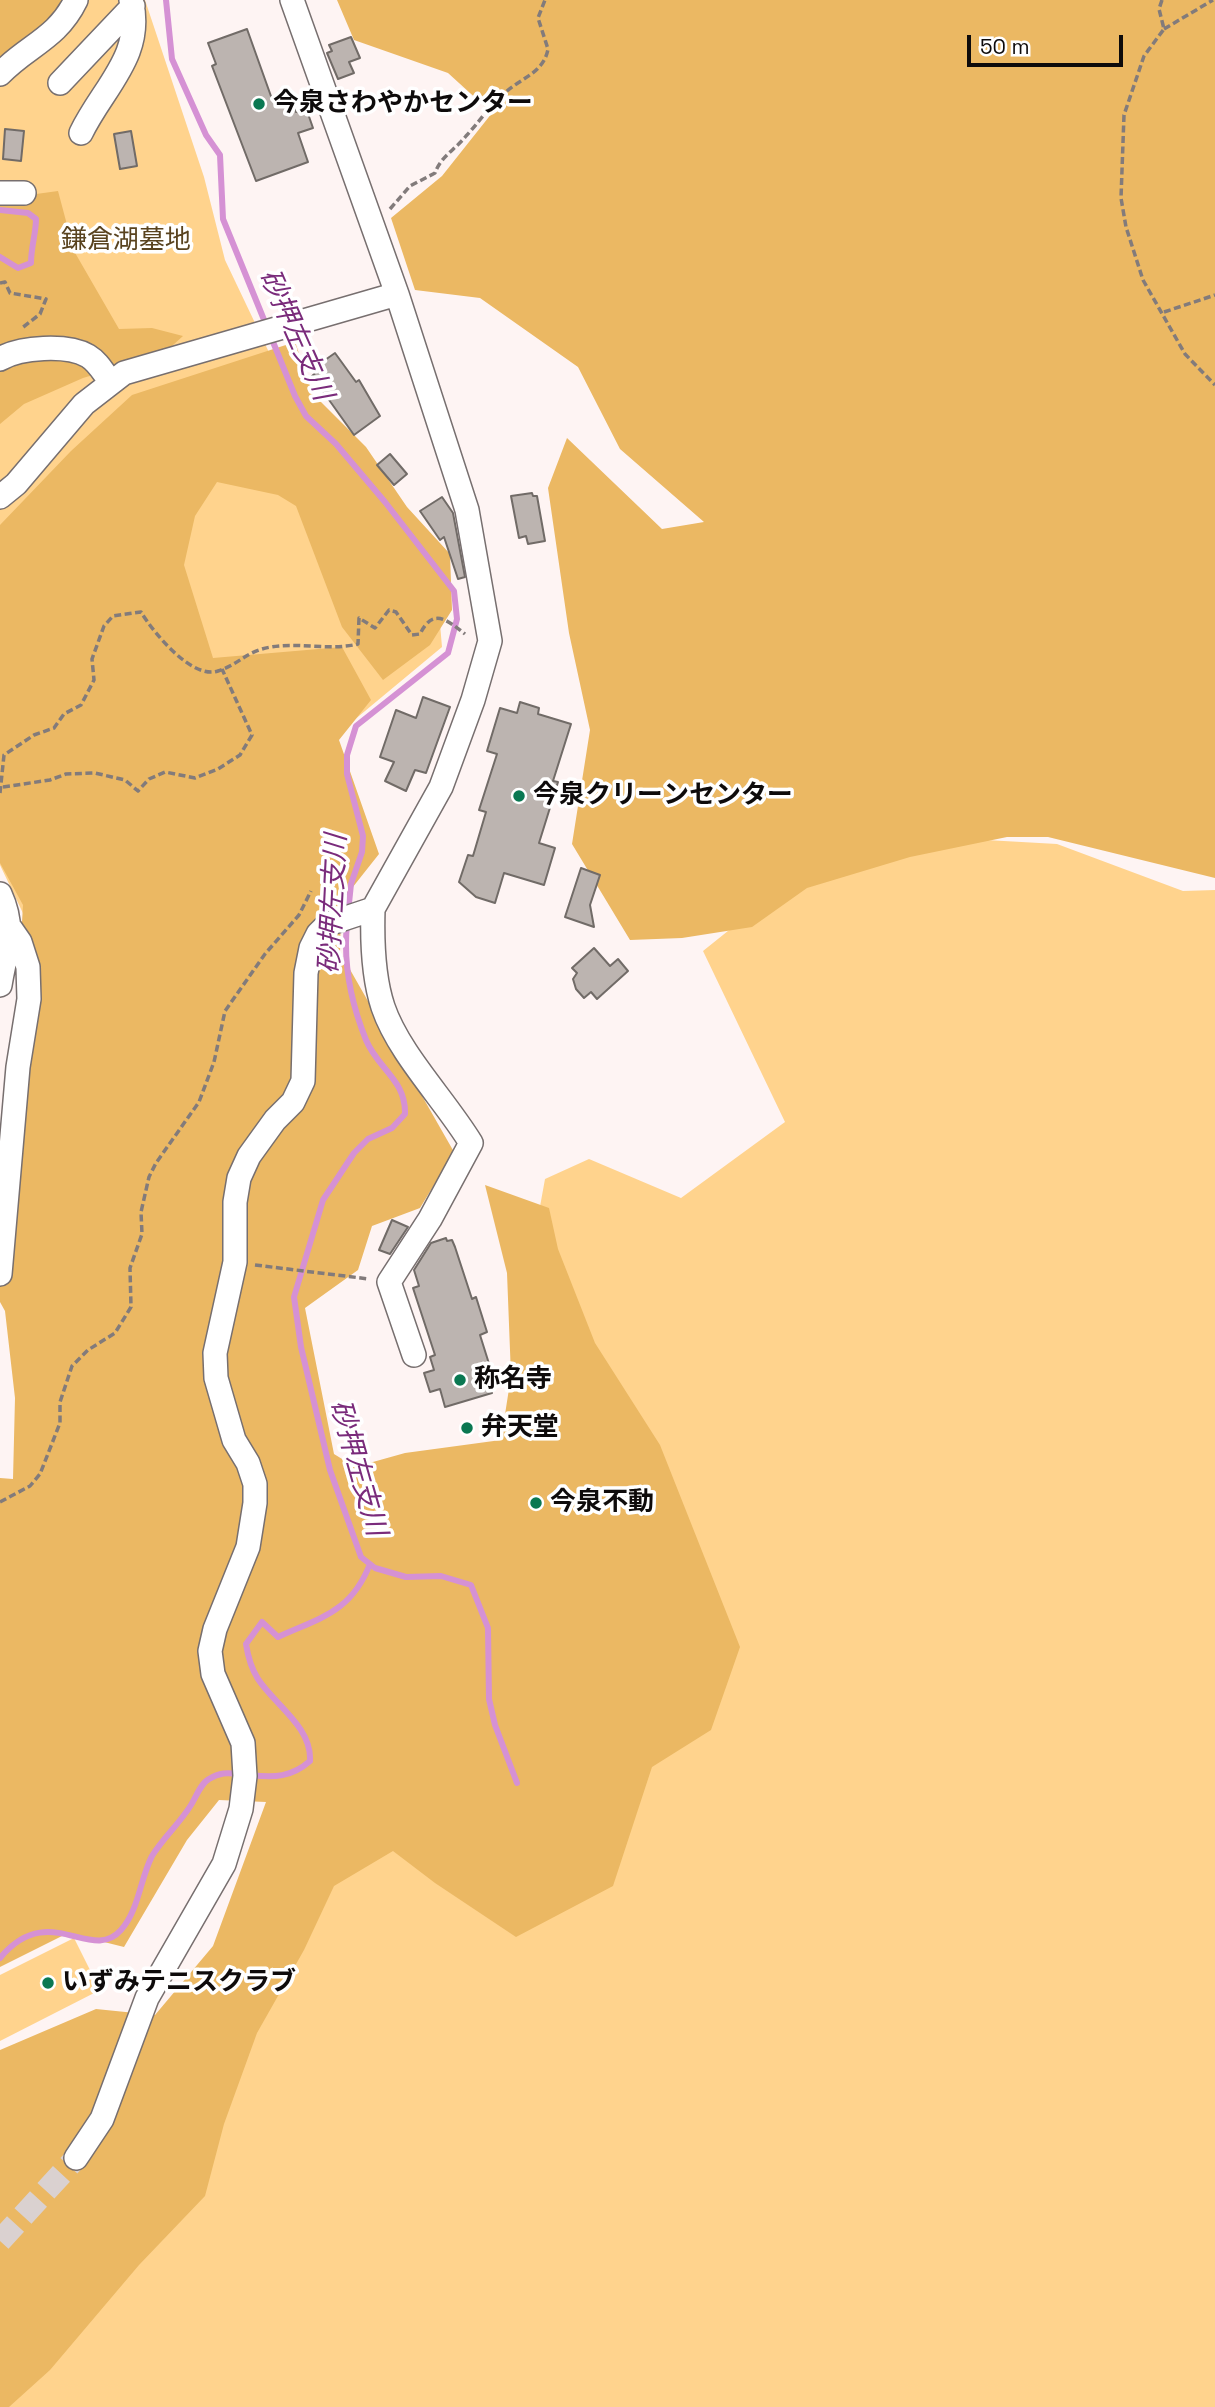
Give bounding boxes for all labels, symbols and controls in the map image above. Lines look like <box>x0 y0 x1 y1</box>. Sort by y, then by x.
scale bar <box>970 21 1126 65</box>
text: 50 m <box>980 33 1030 60</box>
place label: 今泉さわやかセンター <box>273 88 533 120</box>
marker: 今泉さわやかセンター <box>251 96 267 112</box>
park label: 鎌倉湖墓地 <box>61 225 191 257</box>
water label: 砂押左支川 <box>251 264 339 406</box>
place label: 今泉クリーンセンター <box>533 780 793 812</box>
marker: 今泉クリーンセンター <box>511 788 527 804</box>
water label: 砂押左支川 <box>314 833 354 975</box>
place label: 称名寺 <box>474 1364 552 1396</box>
marker: 称名寺 <box>452 1372 468 1388</box>
water label: 砂押左支川 <box>322 1396 392 1540</box>
place label: 弁天堂 <box>481 1412 559 1444</box>
marker: 弁天堂 <box>459 1420 475 1436</box>
place label: 今泉不動 <box>550 1487 654 1519</box>
marker: 今泉不動 <box>528 1495 544 1511</box>
place label: いずみテニスクラブ <box>62 1967 296 1999</box>
marker: いずみテニスクラブ <box>40 1975 56 1991</box>

